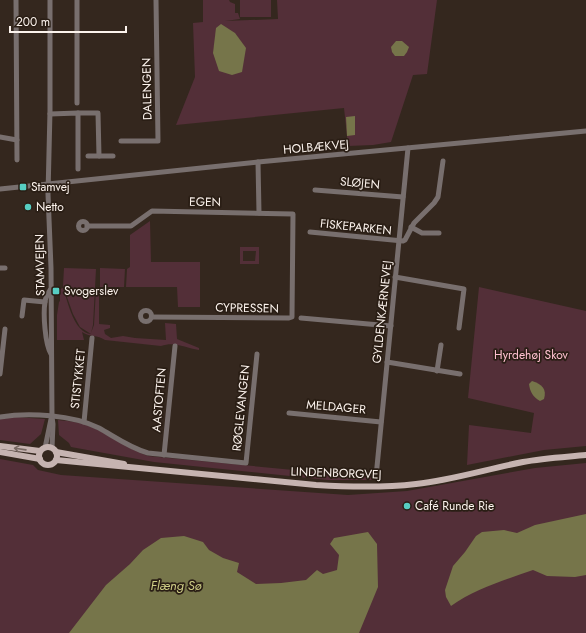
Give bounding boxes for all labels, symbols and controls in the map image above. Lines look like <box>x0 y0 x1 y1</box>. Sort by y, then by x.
scale bar <box>10 8 126 34</box>
text: 200 m <box>16 13 50 31</box>
street label: DALENGEN <box>137 58 157 120</box>
street label: HOLBÆKVEJ <box>282 135 350 159</box>
street label: SLØJEN <box>339 172 381 194</box>
place label: Stamvej <box>31 178 70 196</box>
marker: Stamvej <box>18 182 28 192</box>
street label: EGEN <box>189 193 221 211</box>
place label: Netto <box>36 198 64 216</box>
marker: Netto <box>23 202 33 212</box>
street label: FISKEPARKEN <box>319 214 393 240</box>
street label: STAMVEJEN <box>30 234 50 296</box>
street label: GYLDENKÆRNEVEJ <box>368 260 396 364</box>
place label: Svogerslev <box>64 282 119 300</box>
marker: Svogerslev <box>51 286 61 296</box>
street label: CYPRESSEN <box>215 298 279 318</box>
park label: Hyrdehøj Skov <box>494 346 569 364</box>
street label: STISTYKKET <box>66 348 90 410</box>
street label: RØGLEVANGEN <box>228 364 254 452</box>
street label: AASTOFTEN <box>147 367 171 433</box>
street label: MELDAGER <box>305 395 367 419</box>
one-way arrow <box>14 445 27 453</box>
street label: LINDENBORGVEJ <box>290 462 382 484</box>
place label: Café Runde Rie <box>415 497 494 515</box>
marker: Café Runde Rie <box>402 501 412 511</box>
water label: Flæng Sø <box>150 576 202 595</box>

